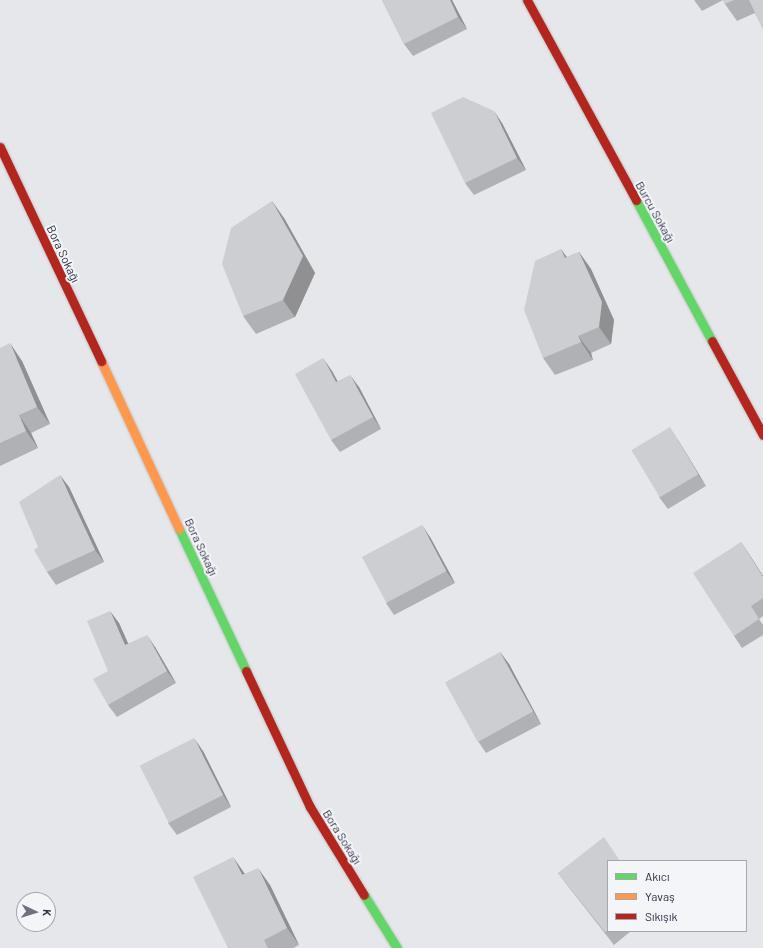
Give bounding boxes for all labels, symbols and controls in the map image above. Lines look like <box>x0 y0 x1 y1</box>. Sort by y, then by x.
street label: Burcu Sokağı <box>632 179 678 245</box>
street label: Bora Sokağı <box>43 223 83 285</box>
street label: Bora Sokağı <box>181 516 221 578</box>
street label: Bora Sokağı <box>320 807 364 867</box>
legend <box>607 860 747 932</box>
text: Akıcı <box>645 869 670 883</box>
text: Yavaş <box>645 889 675 903</box>
north arrow <box>16 892 56 932</box>
text: K <box>41 909 54 917</box>
text: Sıkışık <box>645 909 677 923</box>

